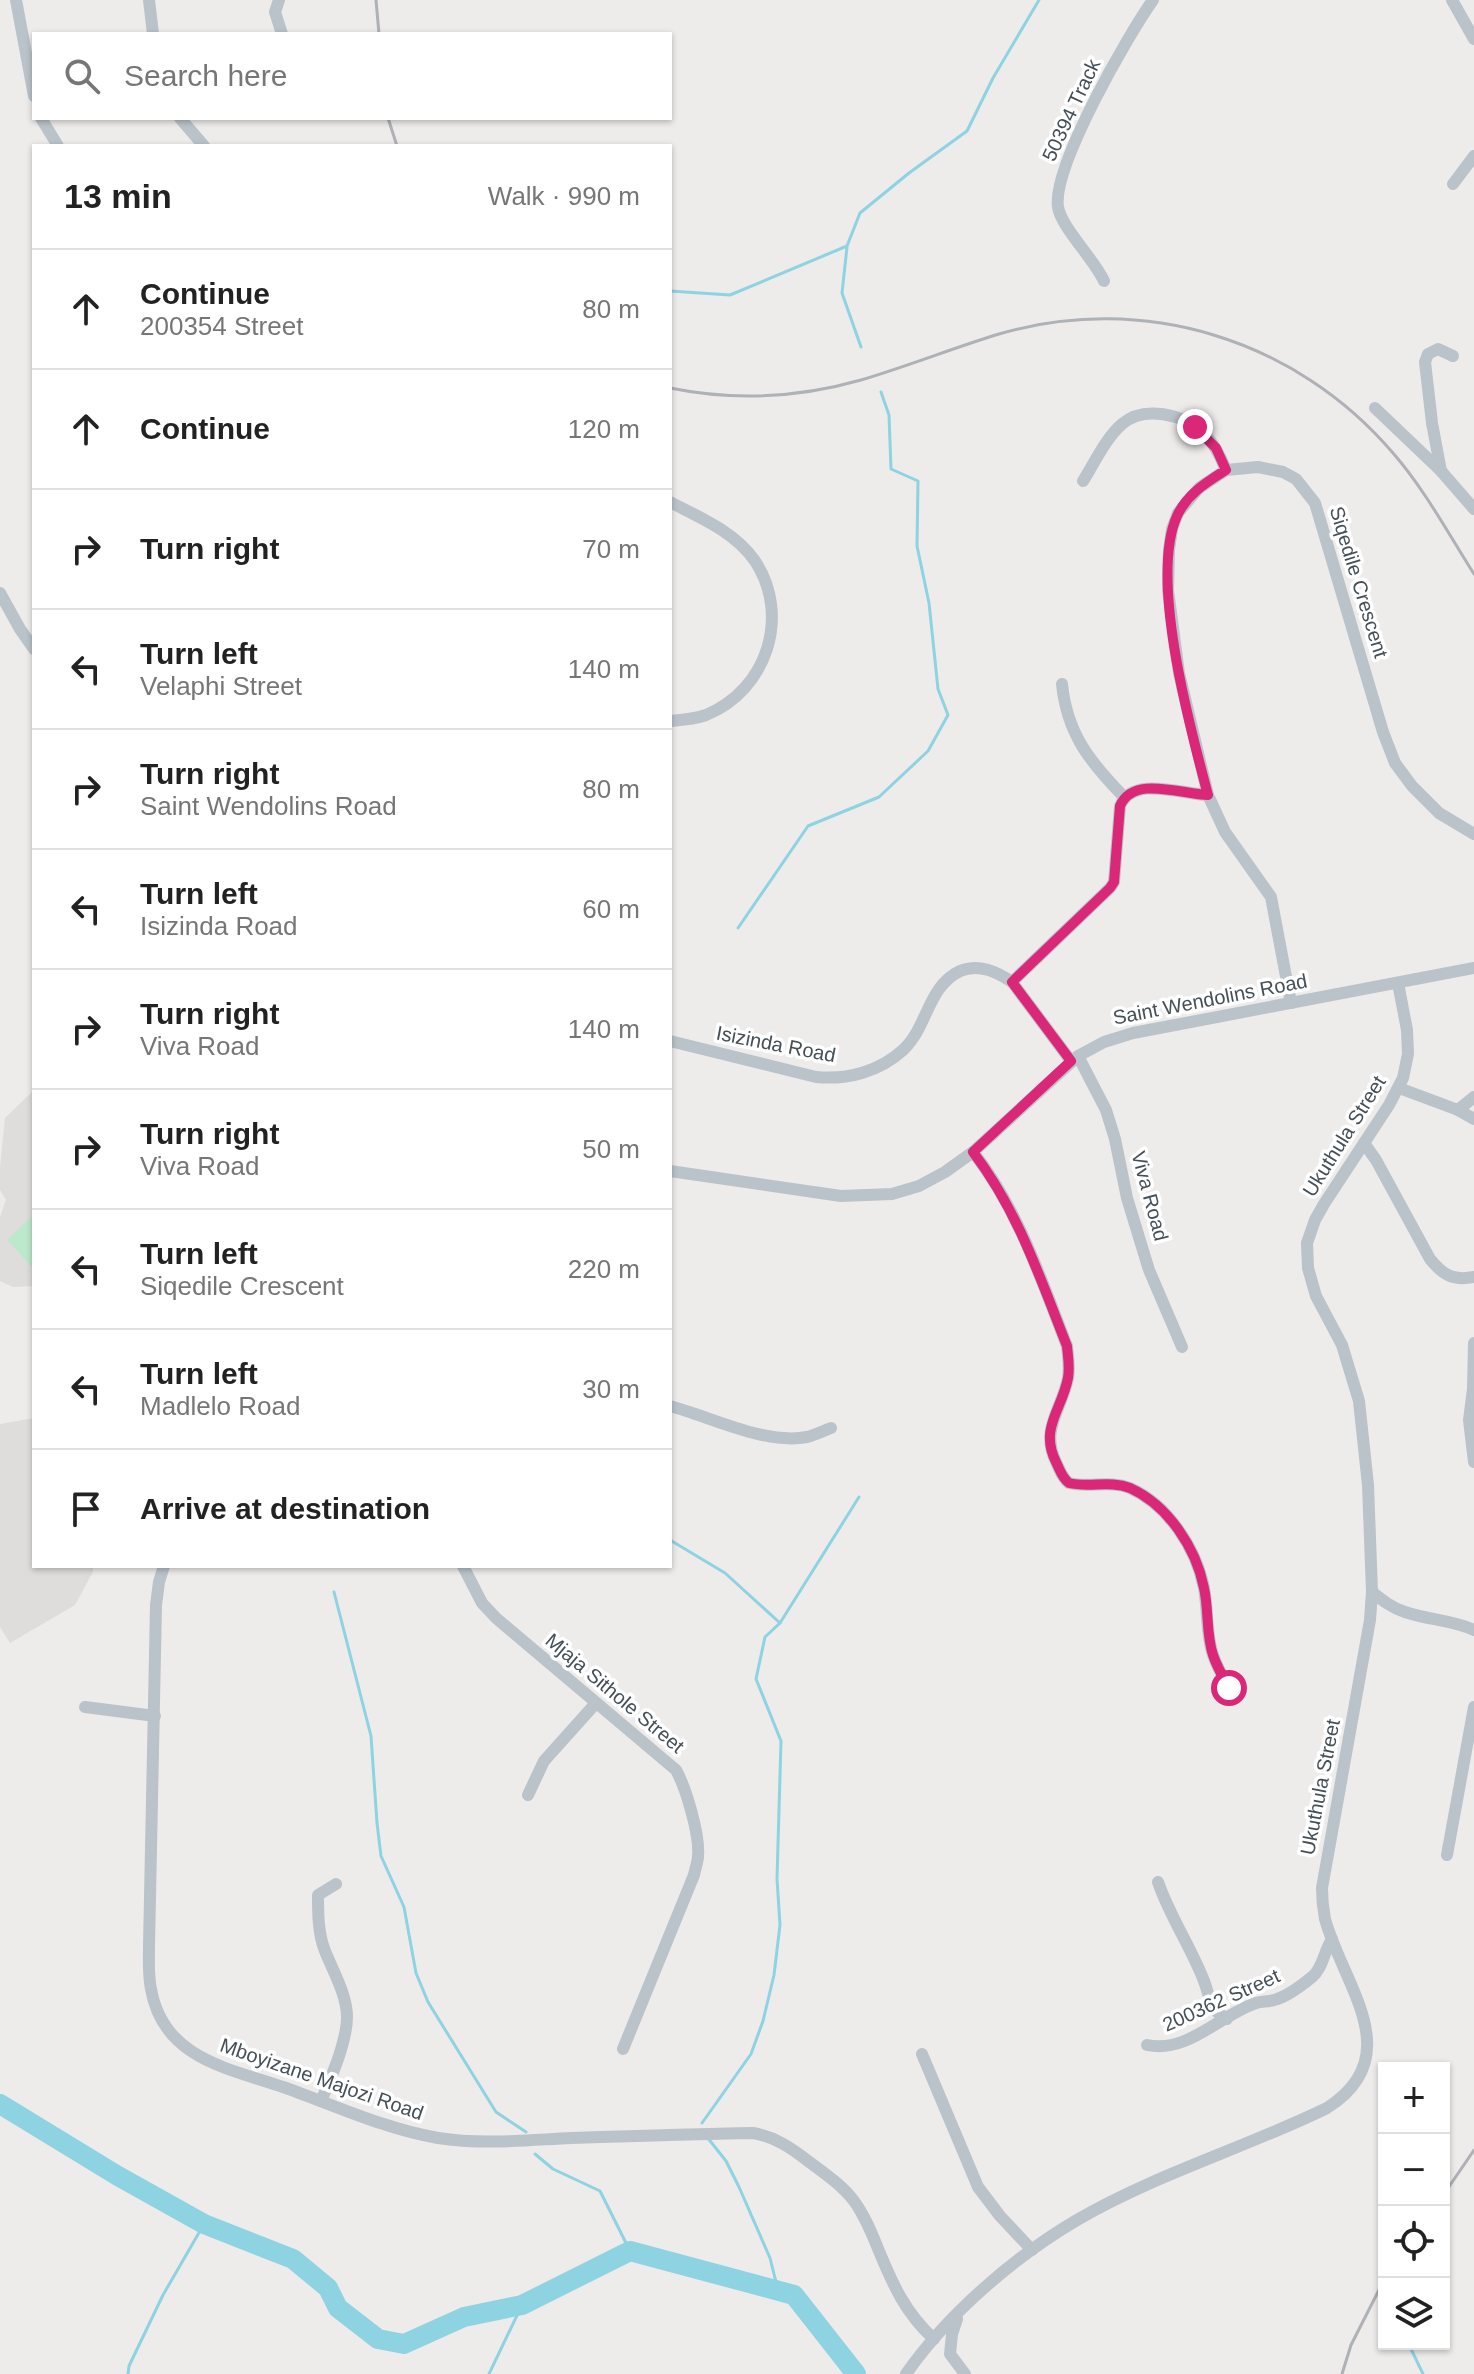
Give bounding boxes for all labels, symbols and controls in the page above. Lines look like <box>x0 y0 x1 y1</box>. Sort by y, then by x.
search box <box>32 32 672 120</box>
icon: search <box>60 54 104 98</box>
street label: 50394 Track <box>1038 55 1105 165</box>
text: Search here <box>124 59 287 92</box>
text: 13 min <box>64 177 172 215</box>
text: Walk · 990 m <box>488 181 640 211</box>
text: Continue <box>140 277 270 310</box>
icon: ahead <box>64 287 108 331</box>
text: 80 m <box>582 294 640 324</box>
text: 200354 Street <box>140 311 303 341</box>
icon: ahead <box>64 407 108 451</box>
route end <box>1177 409 1213 445</box>
text: Continue <box>140 412 270 445</box>
text: 120 m <box>568 414 640 444</box>
street label: Siqedile Crescent <box>1326 504 1393 661</box>
icon: right <box>64 527 108 571</box>
text: Turn right <box>140 532 279 565</box>
text: 70 m <box>582 534 640 564</box>
text: Turn left <box>140 637 258 670</box>
icon: left <box>64 647 108 691</box>
text: 140 m <box>568 654 640 684</box>
text: Velaphi Street <box>140 671 302 701</box>
text: Turn right <box>140 757 279 790</box>
icon: right <box>64 767 108 811</box>
text: 80 m <box>582 774 640 804</box>
text: Saint Wendolins Road <box>140 791 397 821</box>
text: Turn left <box>140 877 258 910</box>
icon: left <box>64 887 108 931</box>
text: 60 m <box>582 894 640 924</box>
text: Isizinda Road <box>140 911 298 941</box>
street label: Saint Wendolins Road <box>1111 969 1309 1029</box>
text: Turn right <box>140 997 279 1030</box>
icon: right <box>64 1007 108 1051</box>
text: 140 m <box>568 1014 640 1044</box>
street label: Isizinda Road <box>714 1022 838 1066</box>
text: Viva Road <box>140 1031 260 1061</box>
street label: Ukuthula Street <box>1298 1071 1390 1200</box>
text: Turn right <box>140 1117 279 1150</box>
icon: right <box>64 1127 108 1171</box>
text: 50 m <box>582 1134 640 1164</box>
street label: Viva Road <box>1127 1149 1173 1243</box>
text: Viva Road <box>140 1151 260 1181</box>
text: Turn left <box>140 1237 258 1270</box>
icon: left <box>64 1247 108 1291</box>
text: 220 m <box>568 1254 640 1284</box>
text: Siqedile Crescent <box>140 1271 344 1301</box>
text: Turn left <box>140 1357 258 1390</box>
icon: left <box>64 1367 108 1411</box>
text: 30 m <box>582 1374 640 1404</box>
text: Madlelo Road <box>140 1391 300 1421</box>
icon: arrive <box>64 1487 108 1531</box>
text: Arrive at destination <box>140 1492 430 1525</box>
street label: Mjaja Sithole Street <box>542 1629 689 1757</box>
route start <box>1211 1670 1247 1706</box>
street label: Ukuthula Street <box>1296 1717 1344 1857</box>
street label: 200362 Street <box>1159 1964 1283 2036</box>
street label: Mboyizane Majozi Road <box>218 2034 426 2124</box>
map controls <box>1378 2062 1450 2350</box>
button: + <box>1378 2062 1450 2134</box>
button: − <box>1378 2134 1450 2206</box>
button: locate <box>1378 2206 1450 2278</box>
button: layers <box>1378 2278 1450 2350</box>

